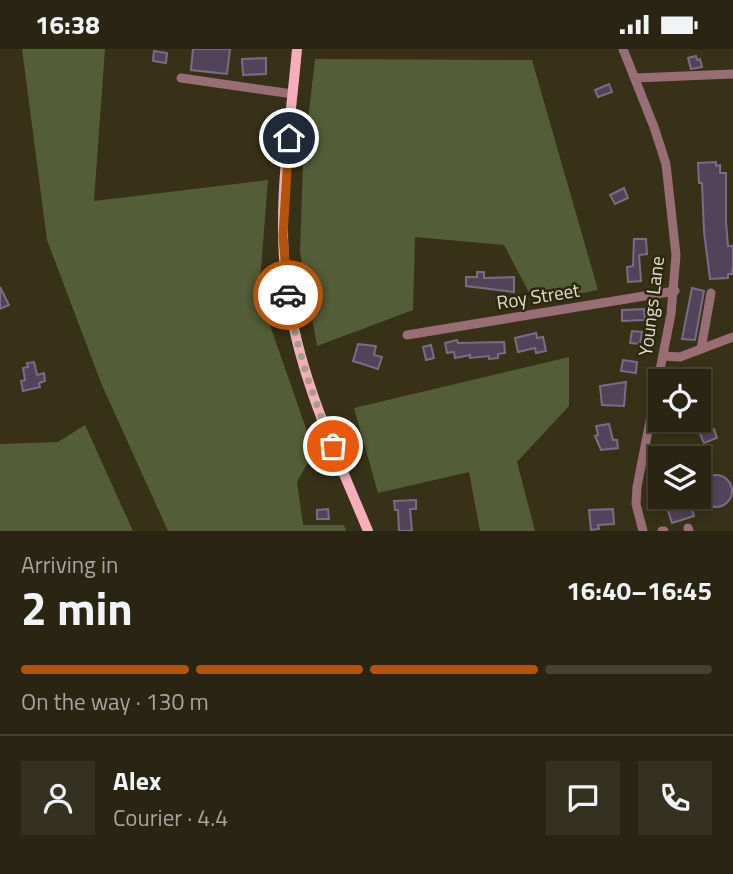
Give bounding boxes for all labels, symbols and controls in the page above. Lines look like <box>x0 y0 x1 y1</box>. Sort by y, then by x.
text: 16:38 <box>35 5 100 44</box>
pin <box>259 108 319 168</box>
icon: home <box>270 119 308 157</box>
street label: Youngs Lane <box>630 254 671 358</box>
courier <box>253 260 323 330</box>
street label: Roy Street <box>494 275 582 316</box>
icon: car <box>269 276 307 314</box>
map controls <box>648 369 711 509</box>
button: locate <box>648 369 711 432</box>
pin <box>303 416 363 476</box>
icon: bag <box>314 427 352 465</box>
button: layers <box>648 446 711 509</box>
text: Arriving in <box>21 547 118 582</box>
text: 16:40–16:45 <box>566 571 712 610</box>
text: 2 min <box>21 573 133 643</box>
text: On the way · 130 m <box>21 684 209 719</box>
button: person <box>21 761 95 835</box>
text: Alex <box>113 761 161 800</box>
button: chat <box>546 761 620 835</box>
button: phone <box>638 761 712 835</box>
text: Courier · 4.4 <box>113 800 228 835</box>

